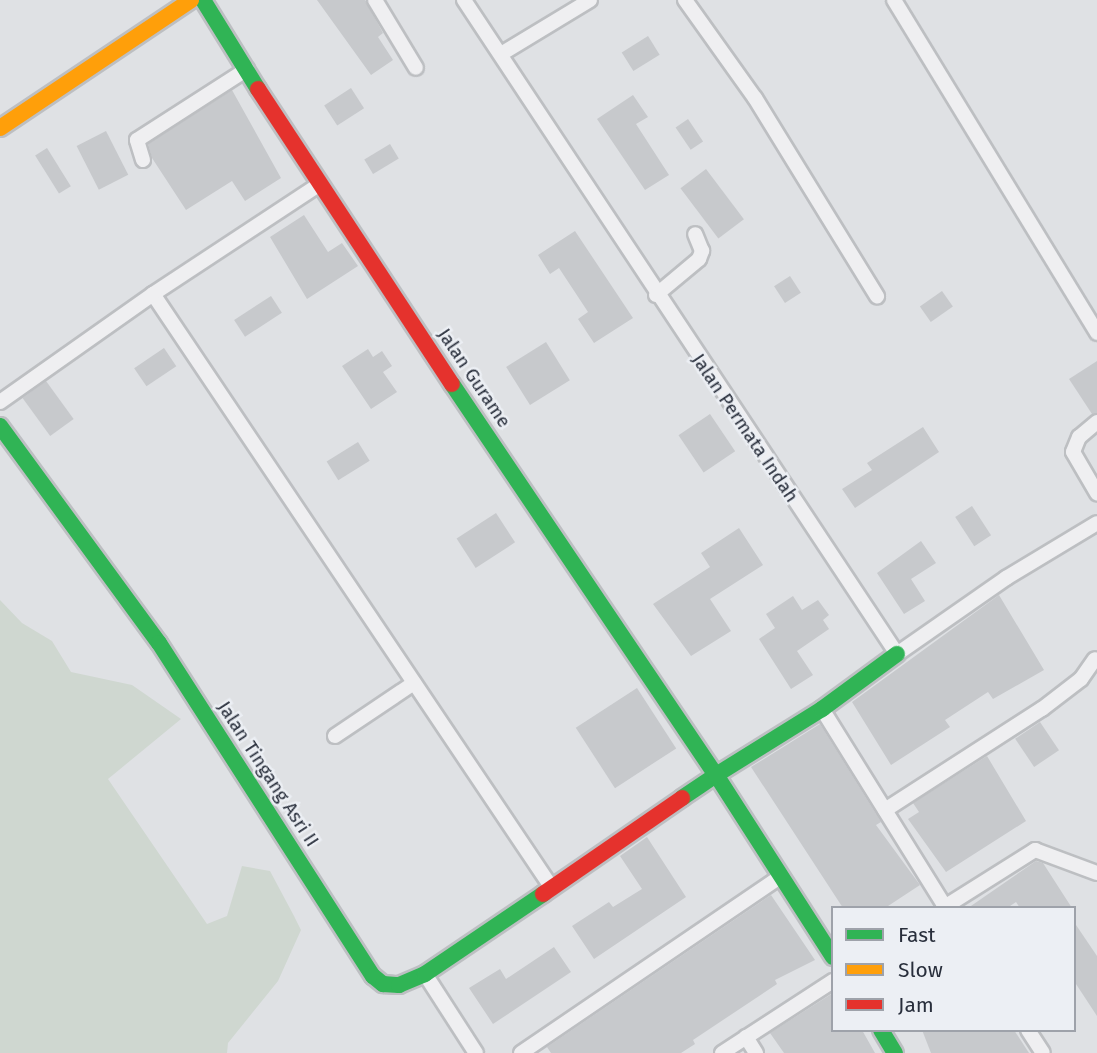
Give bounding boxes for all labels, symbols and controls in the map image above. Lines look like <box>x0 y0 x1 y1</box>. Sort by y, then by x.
street label: Jalan Gurame <box>433 324 515 432</box>
street label: Jalan Permata Indah <box>687 349 803 507</box>
street label: Jalan Tingang Asri II <box>212 697 324 851</box>
legend <box>831 906 1076 1032</box>
text: Fast <box>898 922 936 948</box>
text: Slow <box>898 957 943 983</box>
text: Jam <box>898 992 934 1018</box>

